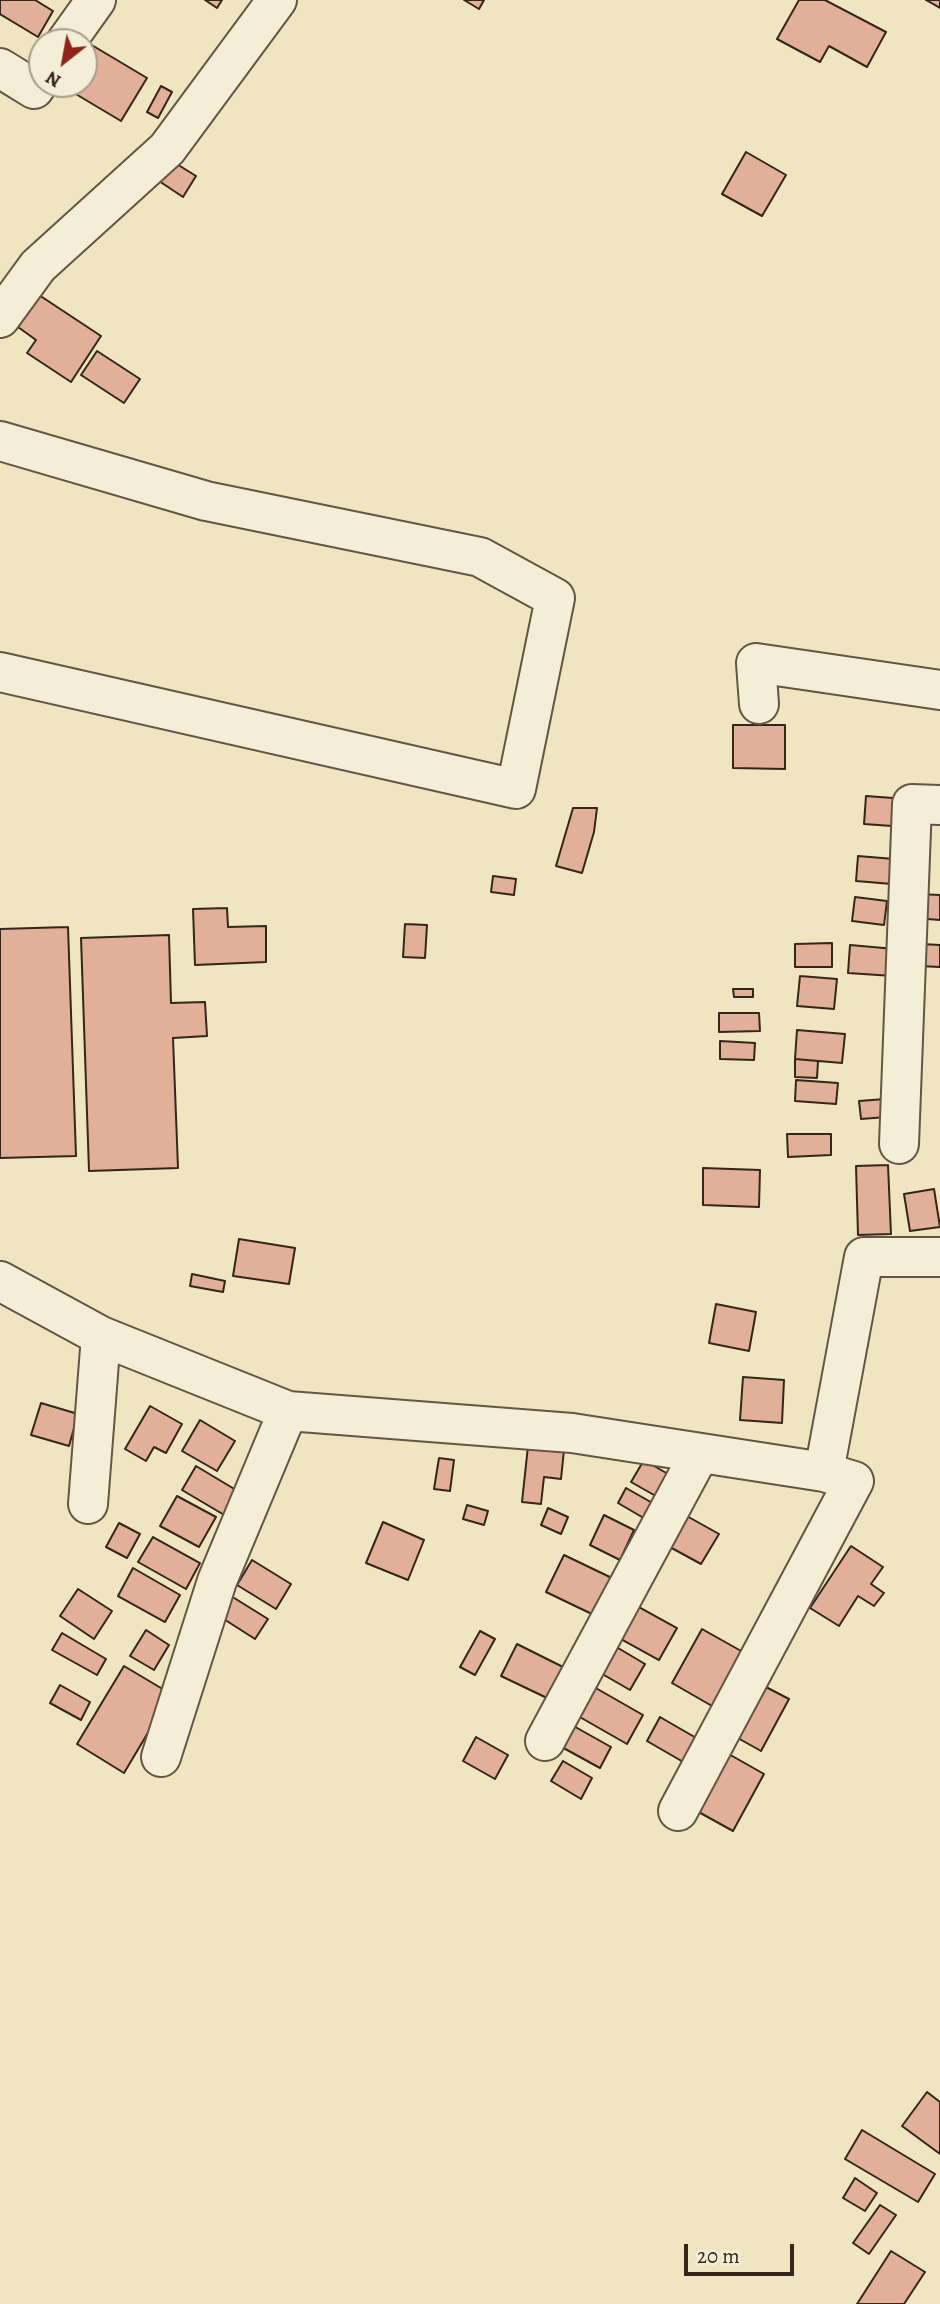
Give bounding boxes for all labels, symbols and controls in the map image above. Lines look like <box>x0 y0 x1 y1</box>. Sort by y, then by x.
north arrow <box>28 28 98 98</box>
text: N <box>41 65 66 94</box>
scale bar <box>688 2230 798 2274</box>
text: 20 m <box>697 2242 740 2270</box>

